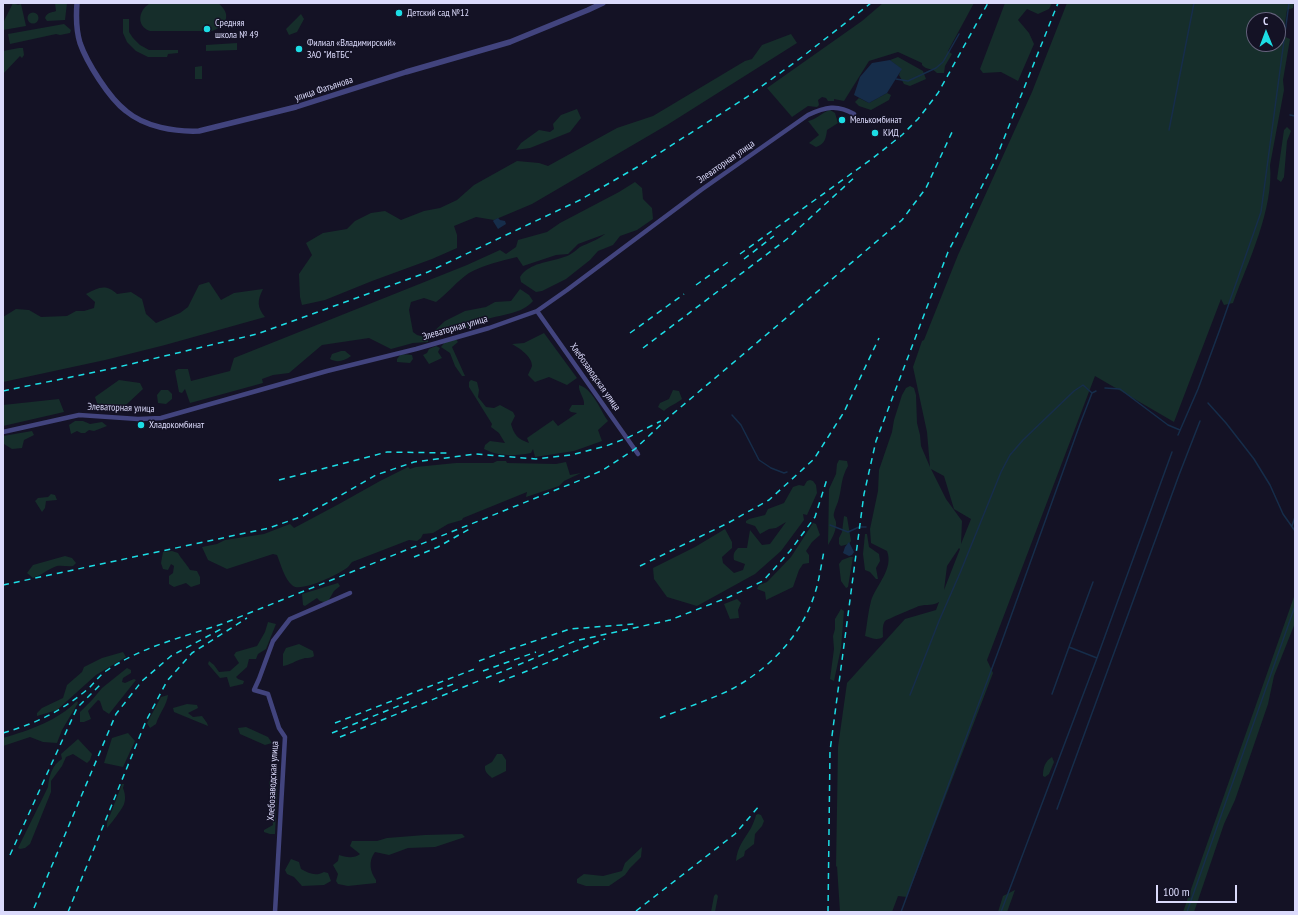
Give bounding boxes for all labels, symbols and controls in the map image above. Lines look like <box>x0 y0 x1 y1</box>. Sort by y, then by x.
place label: Детский сад №12 <box>407 7 469 19</box>
marker: Детский сад №12 <box>394 8 404 18</box>
north arrow <box>1246 12 1286 52</box>
text: С <box>1263 14 1268 28</box>
place label: Средняя школа № 49 <box>215 17 259 40</box>
marker: Средняя школа № 49 <box>202 24 212 34</box>
place label: Филиал «Владимирский» ЗАО "ИвТБС" <box>307 37 396 60</box>
marker: Филиал «Владимирский» ЗАО "ИвТБС" <box>294 44 304 54</box>
street label: улица Фатьянова <box>293 74 355 104</box>
place label: Мелькомбинат <box>850 114 902 126</box>
marker: Мелькомбинат <box>837 115 847 125</box>
place label: КИД <box>883 127 899 139</box>
marker: КИД <box>870 128 880 138</box>
street label: Элеваторная улица <box>695 138 757 186</box>
street label: Элеваторная улица <box>421 313 489 343</box>
street label: Хлебозаводская улица <box>567 341 623 413</box>
street label: Элеваторная улица <box>87 401 155 415</box>
place label: Хладокомбинат <box>149 419 204 431</box>
marker: Хладокомбинат <box>136 420 146 430</box>
street label: Хлебозаводская улица <box>265 741 281 821</box>
scale bar <box>1158 877 1239 903</box>
text: 100 m <box>1163 884 1190 899</box>

